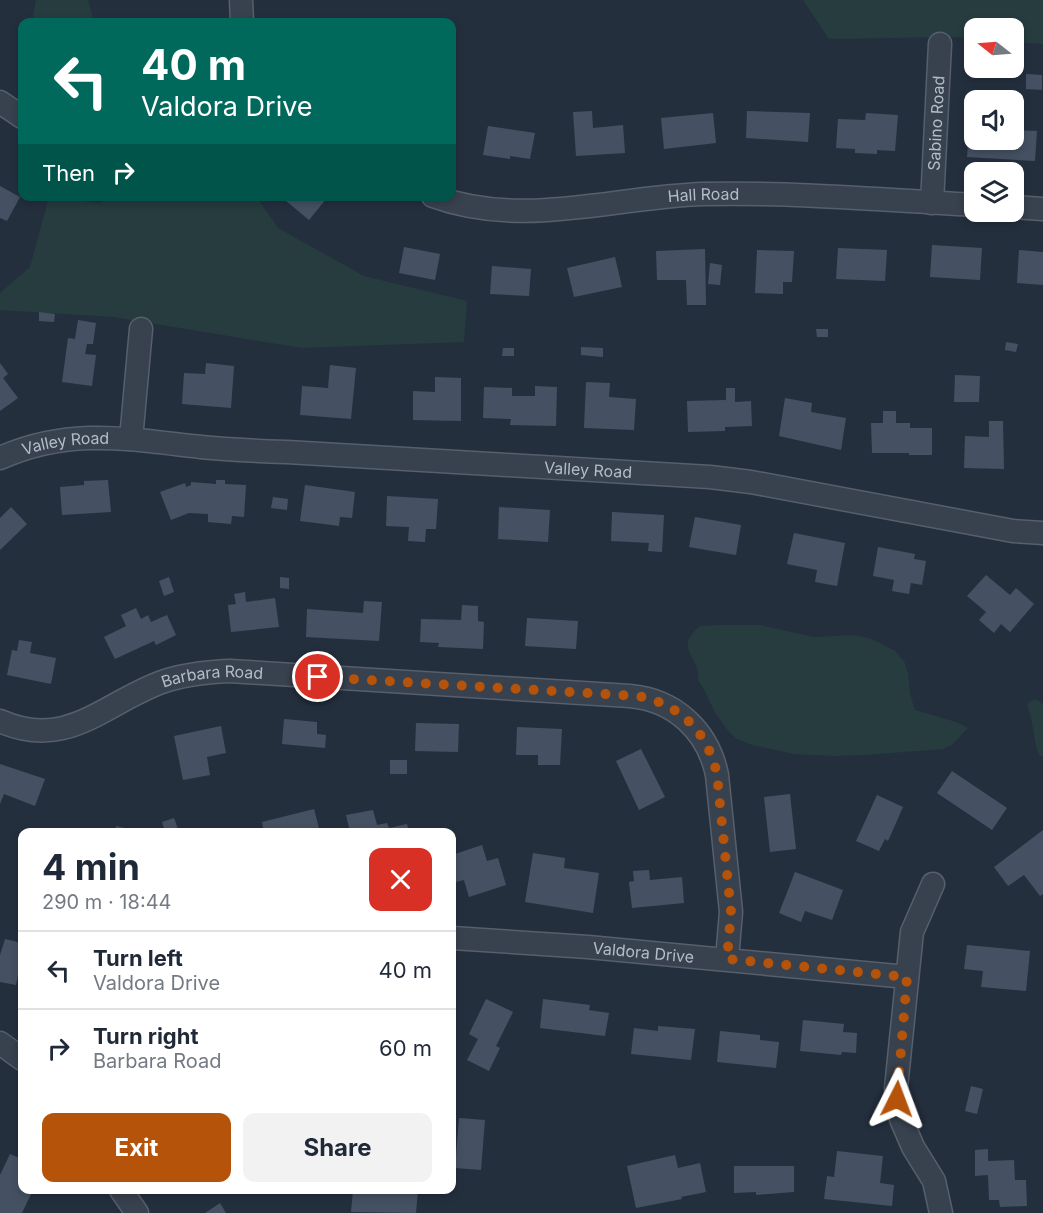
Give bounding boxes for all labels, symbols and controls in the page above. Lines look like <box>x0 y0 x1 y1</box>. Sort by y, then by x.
north arrow <box>964 18 1024 78</box>
map controls <box>964 18 1024 222</box>
text: 40 m <box>141 39 246 90</box>
icon: left <box>42 42 120 120</box>
street label: Sabino Road <box>924 75 948 171</box>
text: Valdora Drive <box>141 90 313 123</box>
button: sound <box>964 90 1024 150</box>
icon: right <box>107 156 140 189</box>
text: Then <box>42 160 95 186</box>
button: layers <box>964 162 1024 222</box>
street label: Hall Road <box>667 184 739 206</box>
street label: Valley Road <box>19 428 109 459</box>
street label: Valley Road <box>544 457 633 482</box>
pin <box>292 651 343 702</box>
icon: arrive <box>301 660 334 693</box>
street label: Barbara Road <box>159 661 264 692</box>
text: 4 min <box>42 845 140 889</box>
button: close <box>369 848 432 911</box>
text: 290 m · 18:44 <box>42 890 171 914</box>
street label: Valdora Drive <box>592 937 695 967</box>
text: Turn left <box>93 945 183 971</box>
icon: left <box>42 954 75 987</box>
text: 40 m <box>378 957 432 983</box>
text: Valdora Drive <box>93 971 220 995</box>
text: Turn right <box>93 1023 199 1049</box>
icon: right <box>42 1032 75 1065</box>
text: 60 m <box>379 1035 432 1061</box>
text: Barbara Road <box>93 1049 221 1073</box>
position arrow <box>865 1067 929 1131</box>
button: Exit <box>42 1113 231 1182</box>
button: Share <box>243 1113 432 1182</box>

